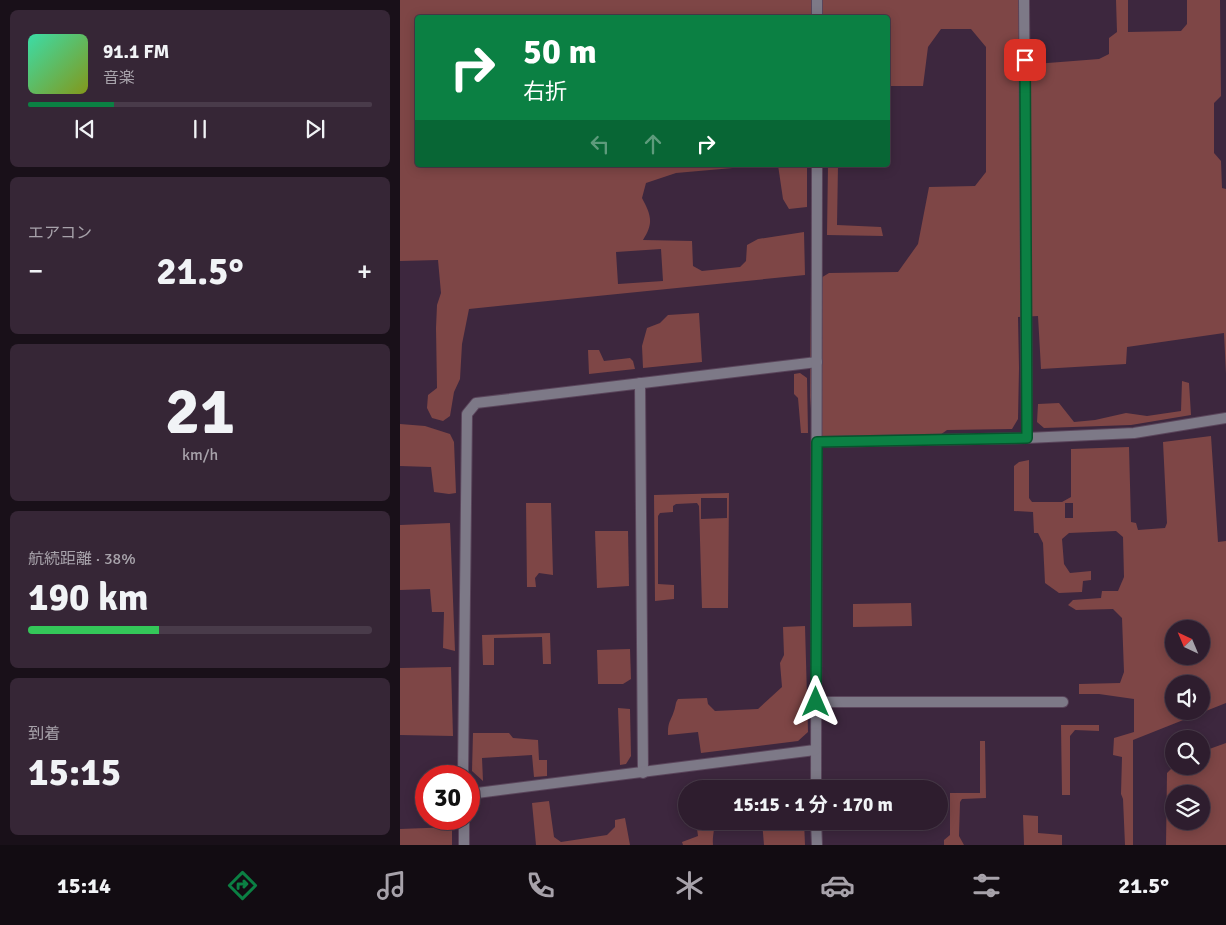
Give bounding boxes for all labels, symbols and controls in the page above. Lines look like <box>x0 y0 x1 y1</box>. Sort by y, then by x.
text: 50 m <box>523 30 597 73</box>
icon: right <box>440 35 505 100</box>
pin <box>1004 39 1046 81</box>
text: 91.1 FM <box>103 40 169 64</box>
icon: arrive <box>1011 46 1039 74</box>
text: 音楽 <box>103 68 135 88</box>
text: 右折 <box>523 78 567 105</box>
icon: previous <box>71 115 99 143</box>
icon: pause <box>186 115 214 143</box>
icon: next <box>301 115 329 143</box>
icon: left <box>586 130 614 158</box>
icon: ahead <box>639 130 667 158</box>
icon: right <box>692 130 720 158</box>
text: エアコン <box>28 223 92 243</box>
text: 21.5° <box>156 248 244 295</box>
text: − <box>28 254 43 288</box>
text: + <box>357 254 372 288</box>
text: 21 <box>165 372 235 452</box>
text: km/h <box>182 445 218 465</box>
text: 航続距離 · 38% <box>28 549 136 569</box>
text: 190 km <box>28 574 149 621</box>
north arrow <box>1165 620 1210 665</box>
map controls <box>1165 620 1210 830</box>
position arrow <box>789 675 841 727</box>
button: sound <box>1165 675 1210 720</box>
text: 到着 <box>28 724 60 744</box>
button: search <box>1165 730 1210 775</box>
text: 15:15 <box>28 749 121 796</box>
speed limit sign: 30 <box>415 765 480 830</box>
button: layers <box>1165 785 1210 830</box>
text: 15:15 · 1 分 · 170 m <box>733 793 893 817</box>
icon: directions <box>225 868 260 903</box>
icon: music <box>374 868 409 903</box>
icon: phone <box>523 868 558 903</box>
icon: climate <box>672 868 707 903</box>
icon: car <box>820 868 855 903</box>
icon: filters <box>969 868 1004 903</box>
text: 15:14 <box>57 872 111 899</box>
text: 21.5° <box>1118 872 1169 899</box>

